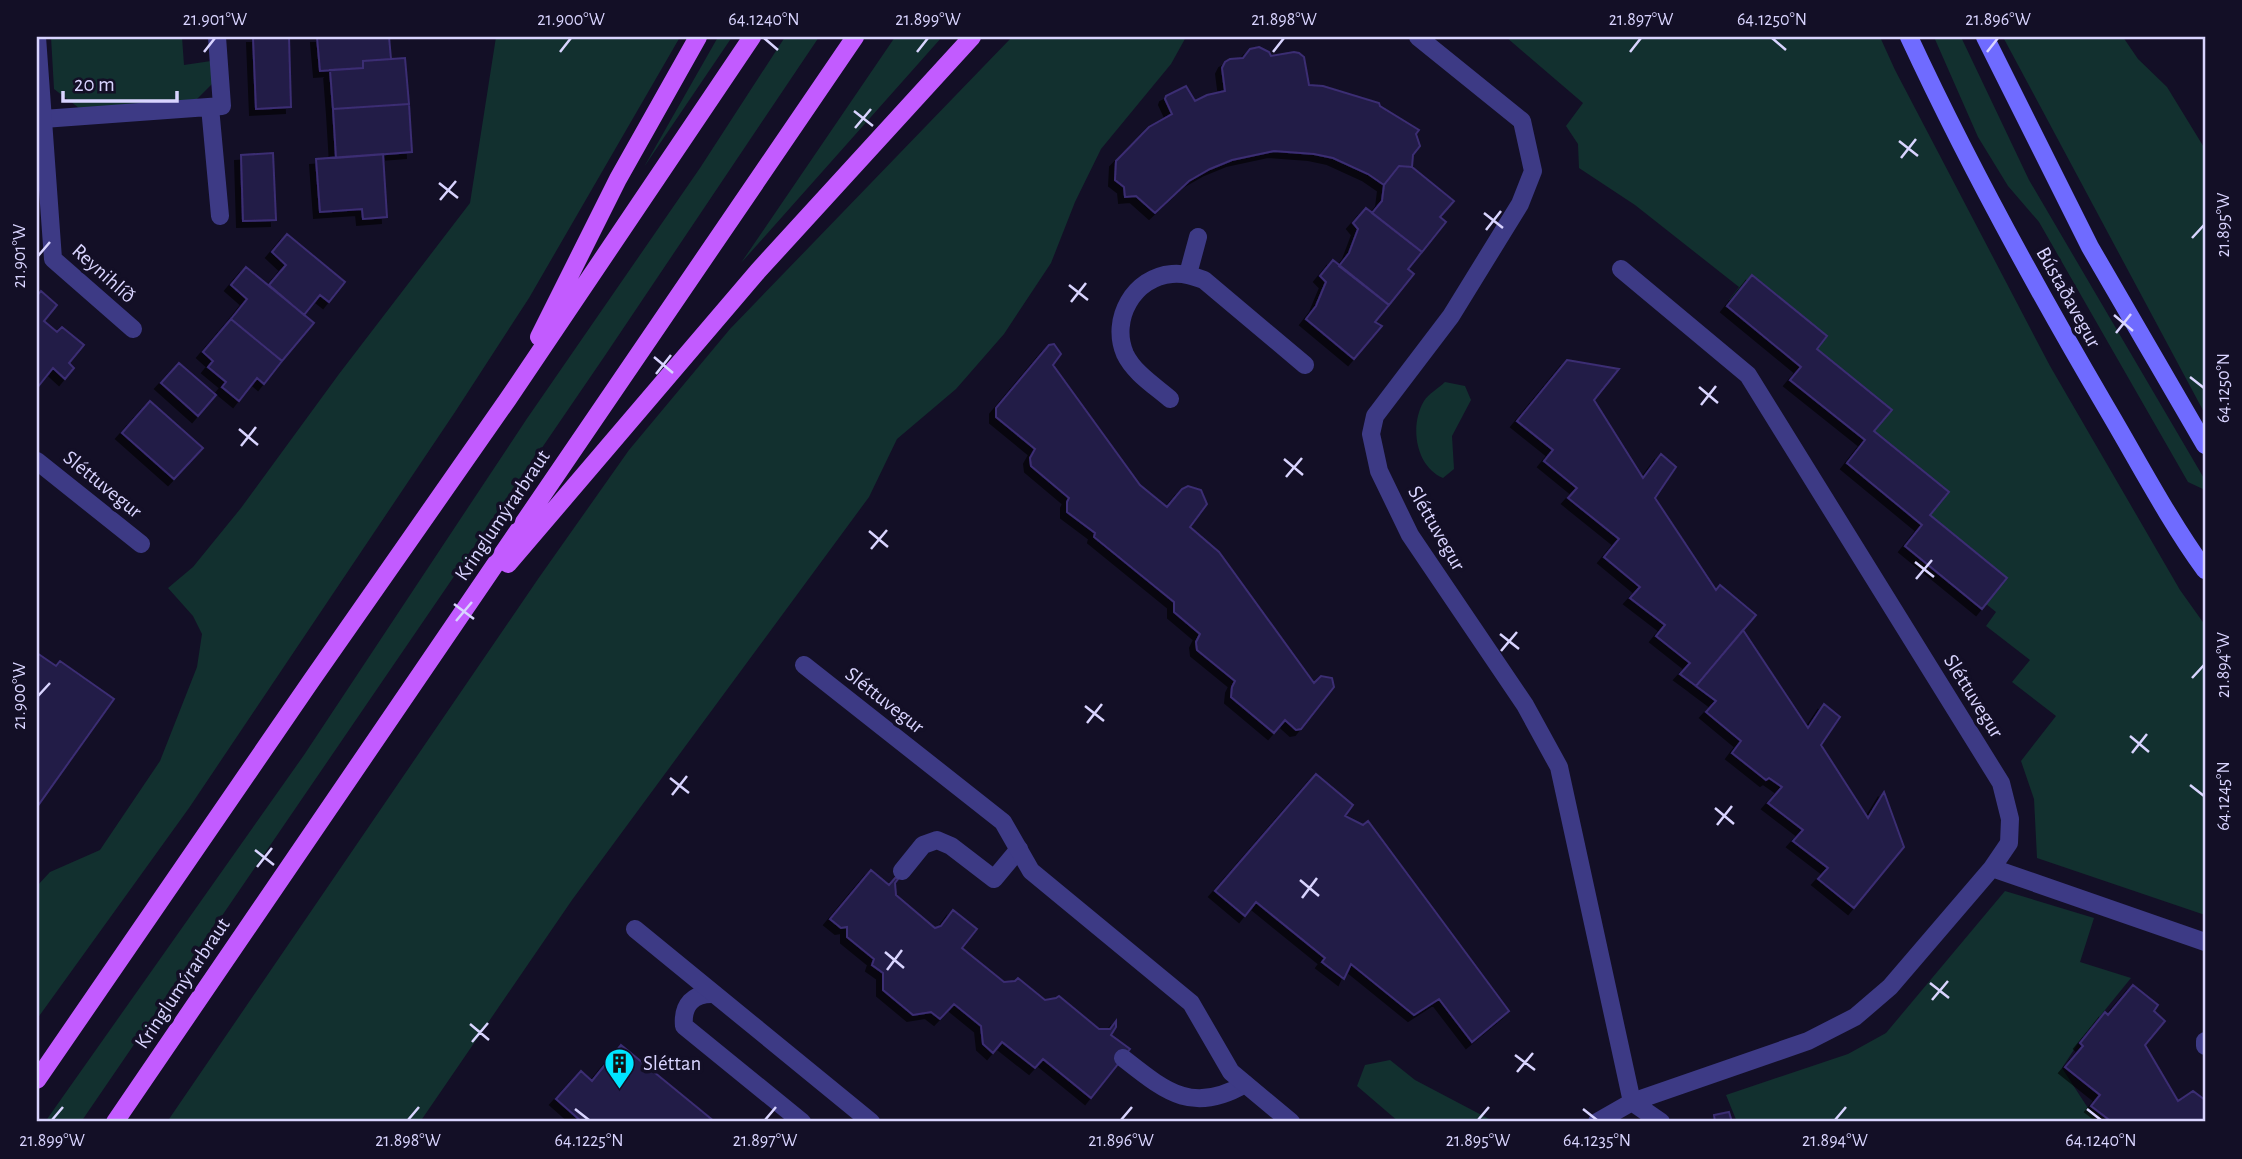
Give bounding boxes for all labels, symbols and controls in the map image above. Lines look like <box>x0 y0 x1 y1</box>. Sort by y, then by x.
text: 21.901°W <box>183 11 247 29</box>
text: 21.900°W <box>537 11 605 29</box>
text: 64.1240°N <box>728 11 800 29</box>
text: 21.899°W <box>895 11 961 29</box>
text: 21.898°W <box>1251 11 1317 29</box>
text: 21.897°W <box>1609 11 1673 29</box>
text: 64.1250°N <box>1737 11 1807 29</box>
text: 21.896°W <box>1965 11 2031 29</box>
scale bar <box>63 60 177 104</box>
text: 20 m <box>74 74 115 95</box>
text: 21.895°W <box>2215 193 2233 257</box>
text: 21.901°W <box>11 224 29 288</box>
street label: Reynihlíð <box>68 240 139 307</box>
street label: Bústaðavegur <box>2032 243 2105 351</box>
text: 64.1250°N <box>2215 353 2233 423</box>
street label: Kringlumýrarbraut <box>451 446 554 584</box>
street label: Sléttuvegur <box>60 447 146 522</box>
street label: Sléttuvegur <box>1404 482 1469 574</box>
text: 21.894°W <box>2215 632 2233 698</box>
street label: Sléttuvegur <box>1940 651 2007 742</box>
text: 21.900°W <box>11 662 29 730</box>
street label: Sléttuvegur <box>841 663 928 738</box>
text: 64.1245°N <box>2215 761 2233 831</box>
street label: Kringlumýrarbraut <box>131 914 234 1052</box>
building icon: Sléttan <box>603 1046 637 1090</box>
place label: Sléttan <box>643 1053 701 1074</box>
text: 21.899°W <box>19 1132 85 1150</box>
text: 21.898°W <box>375 1132 441 1150</box>
text: 64.1225°N <box>555 1132 623 1150</box>
text: 21.897°W <box>733 1132 797 1150</box>
text: 21.896°W <box>1088 1132 1154 1150</box>
text: 21.895°W <box>1446 1132 1510 1150</box>
text: 64.1235°N <box>1563 1132 1631 1150</box>
text: 21.894°W <box>1802 1132 1868 1150</box>
text: 64.1240°N <box>2065 1132 2137 1150</box>

